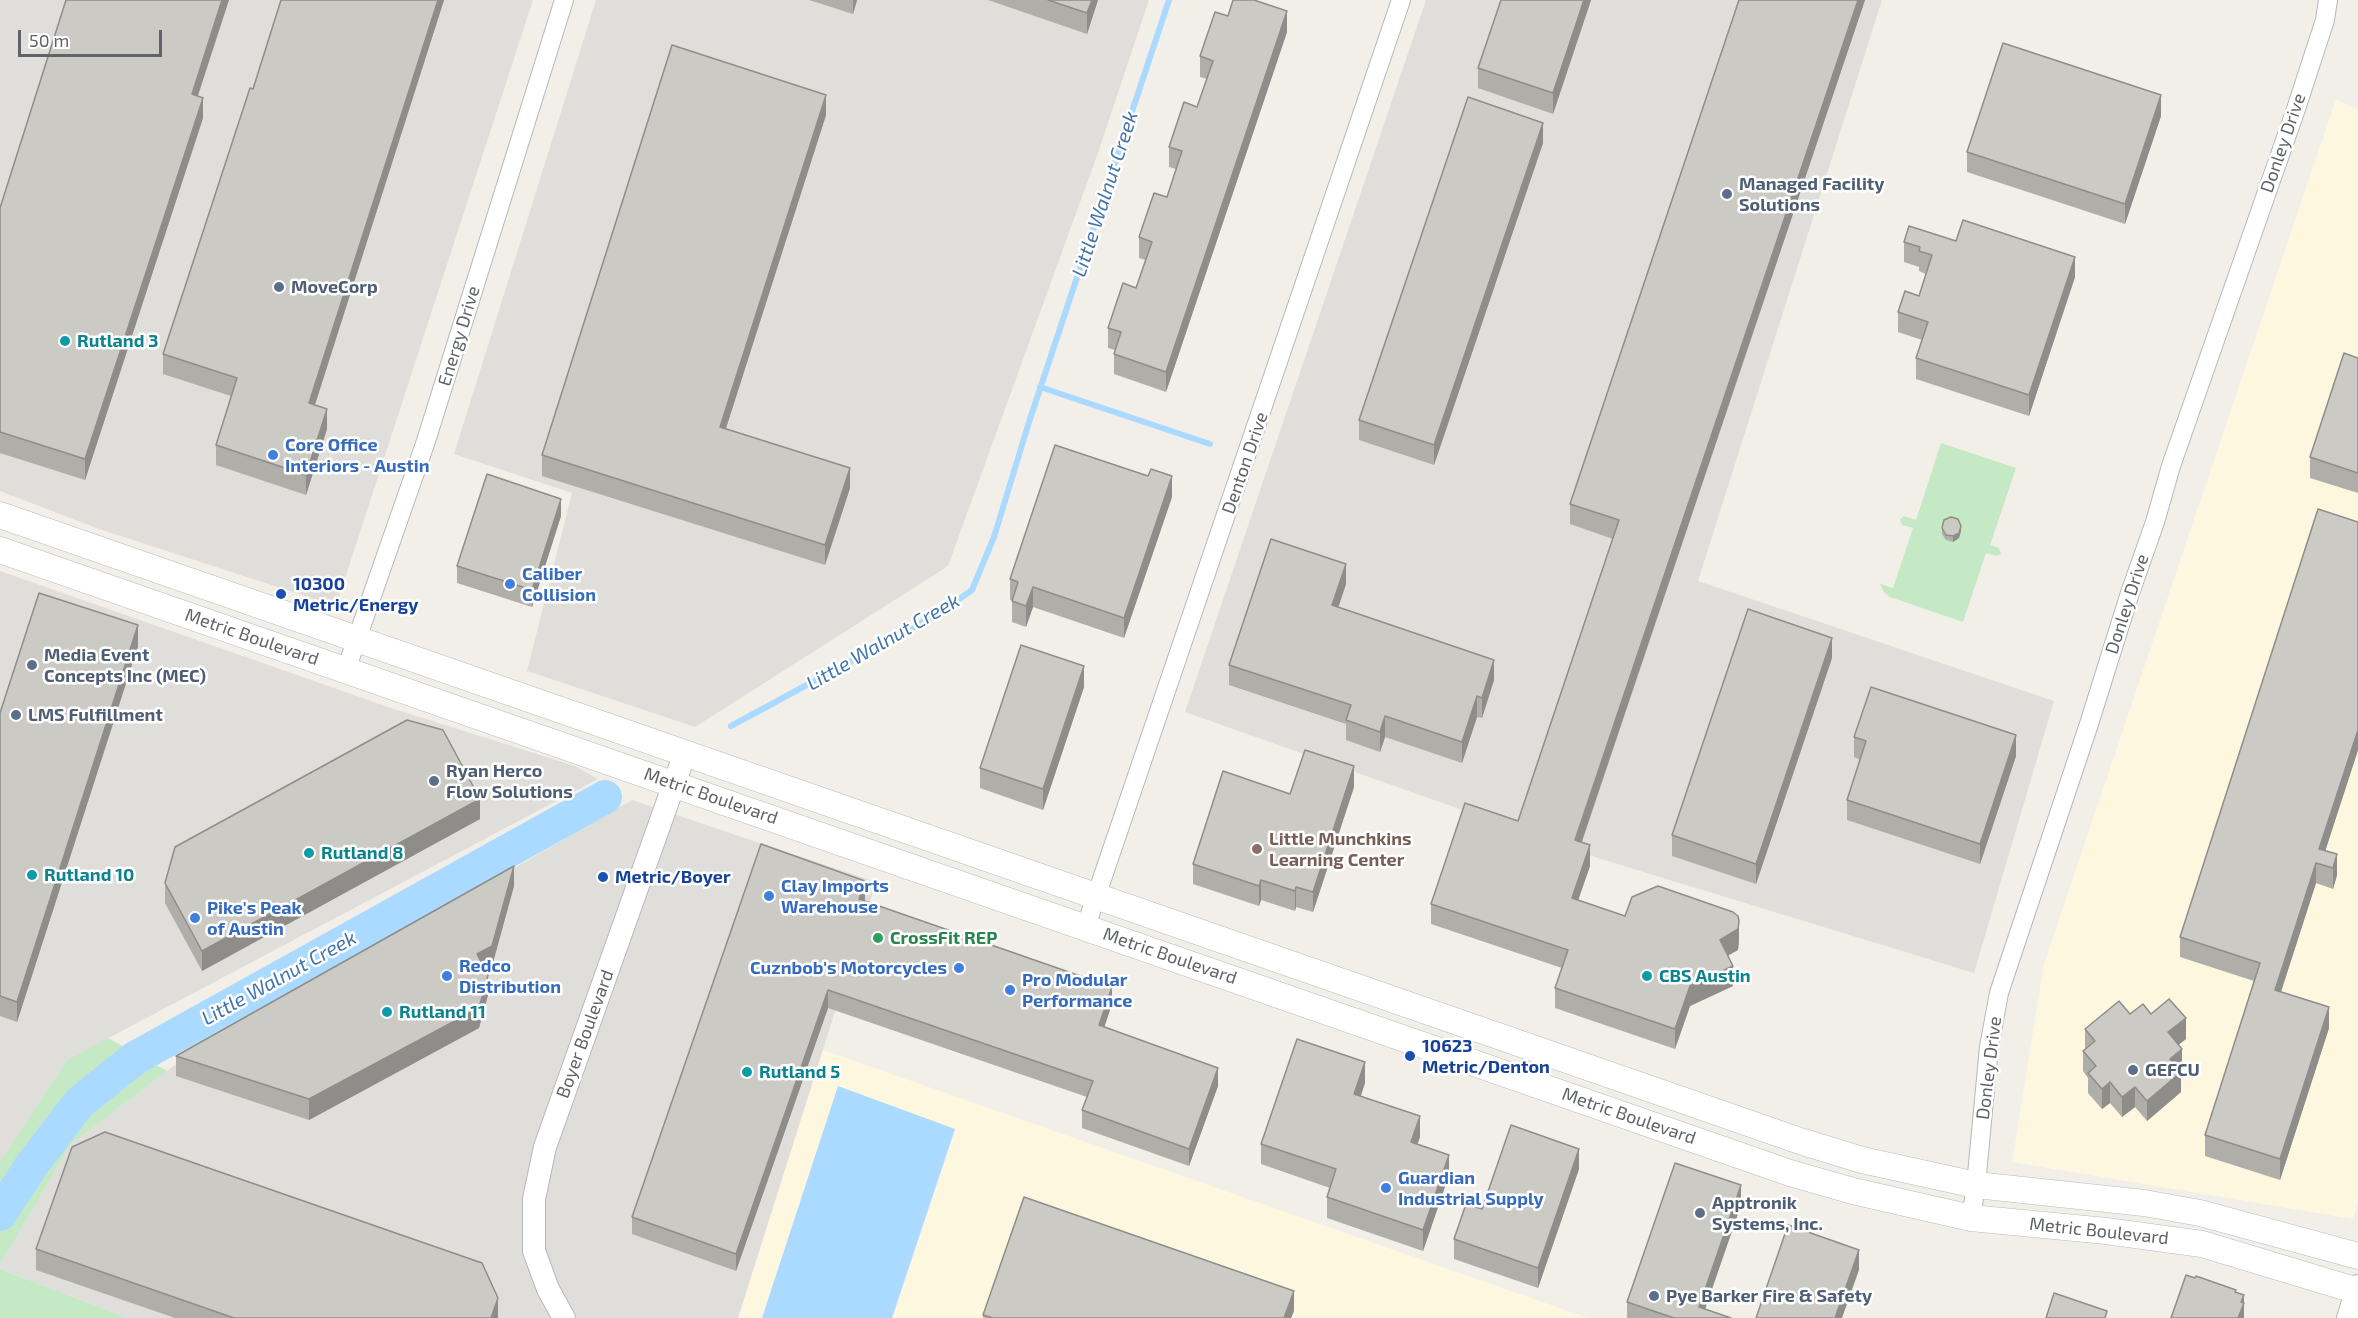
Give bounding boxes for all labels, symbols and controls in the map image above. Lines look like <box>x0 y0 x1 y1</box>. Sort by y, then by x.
scale bar <box>21 18 165 56</box>
text: 50 m <box>29 29 69 51</box>
street label: Donley Drive <box>2256 90 2310 196</box>
water label: Little Walnut Creek <box>1067 108 1143 280</box>
place label: Managed Facility Solutions <box>1739 173 1884 216</box>
marker: Managed Facility Solutions <box>1720 187 1734 201</box>
place label: MoveCorp <box>291 276 378 298</box>
marker: MoveCorp <box>272 280 286 294</box>
street label: Energy Drive <box>434 283 484 389</box>
place label: Rutland 3 <box>77 330 159 352</box>
marker: Rutland 3 <box>58 334 72 348</box>
street label: Denton Drive <box>1217 409 1273 517</box>
place label: Core Office Interiors - Austin <box>285 434 430 476</box>
marker: Core Office Interiors - Austin <box>266 448 280 462</box>
street label: Donley Drive <box>2101 551 2153 657</box>
place label: Caliber Collision <box>522 563 596 606</box>
place label: 10300 Metric/Energy <box>293 573 418 616</box>
marker: Caliber Collision <box>503 577 517 591</box>
marker: 10300 Metric/Energy <box>274 587 288 601</box>
water label: Little Walnut Creek <box>802 588 964 696</box>
street label: Metric Boulevard <box>182 604 322 670</box>
place label: Media Event Concepts Inc (MEC) <box>44 644 206 686</box>
marker: Media Event Concepts Inc (MEC) <box>25 658 39 672</box>
place label: LMS Fulfillment <box>28 704 163 726</box>
marker: LMS Fulfillment <box>9 708 23 722</box>
place label: Ryan Herco Flow Solutions <box>446 760 573 802</box>
street label: Metric Boulevard <box>641 763 781 829</box>
marker: Ryan Herco Flow Solutions <box>427 774 441 788</box>
place label: Little Munchkins Learning Center <box>1269 828 1412 870</box>
place label: Rutland 8 <box>321 842 404 864</box>
marker: Little Munchkins Learning Center <box>1250 842 1264 856</box>
marker: Rutland 8 <box>302 846 316 860</box>
place label: Rutland 10 <box>44 864 134 886</box>
place label: Metric/Boyer <box>615 866 731 888</box>
marker: Rutland 10 <box>25 868 39 882</box>
marker: Metric/Boyer <box>596 870 610 884</box>
place label: Clay Imports Warehouse <box>781 875 889 918</box>
marker: Clay Imports Warehouse <box>762 889 776 903</box>
place label: Pike's Peak of Austin <box>207 897 302 940</box>
marker: Pike's Peak of Austin <box>188 911 202 925</box>
street label: Metric Boulevard <box>1100 923 1240 989</box>
water label: Little Walnut Creek <box>198 926 360 1030</box>
place label: CrossFit REP <box>890 927 997 949</box>
marker: CrossFit REP <box>871 931 885 945</box>
place label: Redco Distribution <box>459 955 561 998</box>
place label: Cuznbob's Motorcycles <box>750 957 947 979</box>
marker: Cuznbob's Motorcycles <box>952 961 966 975</box>
place label: CBS Austin <box>1659 965 1751 987</box>
street label: Boyer Boulevard <box>552 967 618 1101</box>
marker: Redco Distribution <box>440 969 454 983</box>
place label: Pro Modular Performance <box>1022 969 1133 1012</box>
marker: CBS Austin <box>1640 969 1654 983</box>
marker: Pro Modular Performance <box>1003 983 1017 997</box>
place label: Rutland 11 <box>399 1001 486 1023</box>
marker: Rutland 11 <box>380 1005 394 1019</box>
street label: Donley Drive <box>1972 1015 2006 1121</box>
place label: 10623 Metric/Denton <box>1422 1035 1550 1078</box>
marker: 10623 Metric/Denton <box>1403 1049 1417 1063</box>
place label: GEFCU <box>2145 1059 2200 1081</box>
place label: Rutland 5 <box>759 1061 840 1083</box>
marker: GEFCU <box>2126 1063 2140 1077</box>
marker: Rutland 5 <box>740 1065 754 1079</box>
street label: Metric Boulevard <box>1559 1083 1699 1149</box>
place label: Guardian Industrial Supply <box>1398 1167 1544 1210</box>
marker: Guardian Industrial Supply <box>1379 1181 1393 1195</box>
place label: Apptronik Systems, Inc. <box>1712 1192 1823 1234</box>
marker: Apptronik Systems, Inc. <box>1693 1206 1707 1220</box>
street label: Metric Boulevard <box>2028 1213 2170 1249</box>
place label: Pye Barker Fire & Safety <box>1666 1285 1872 1307</box>
marker: Pye Barker Fire & Safety <box>1647 1289 1661 1303</box>

